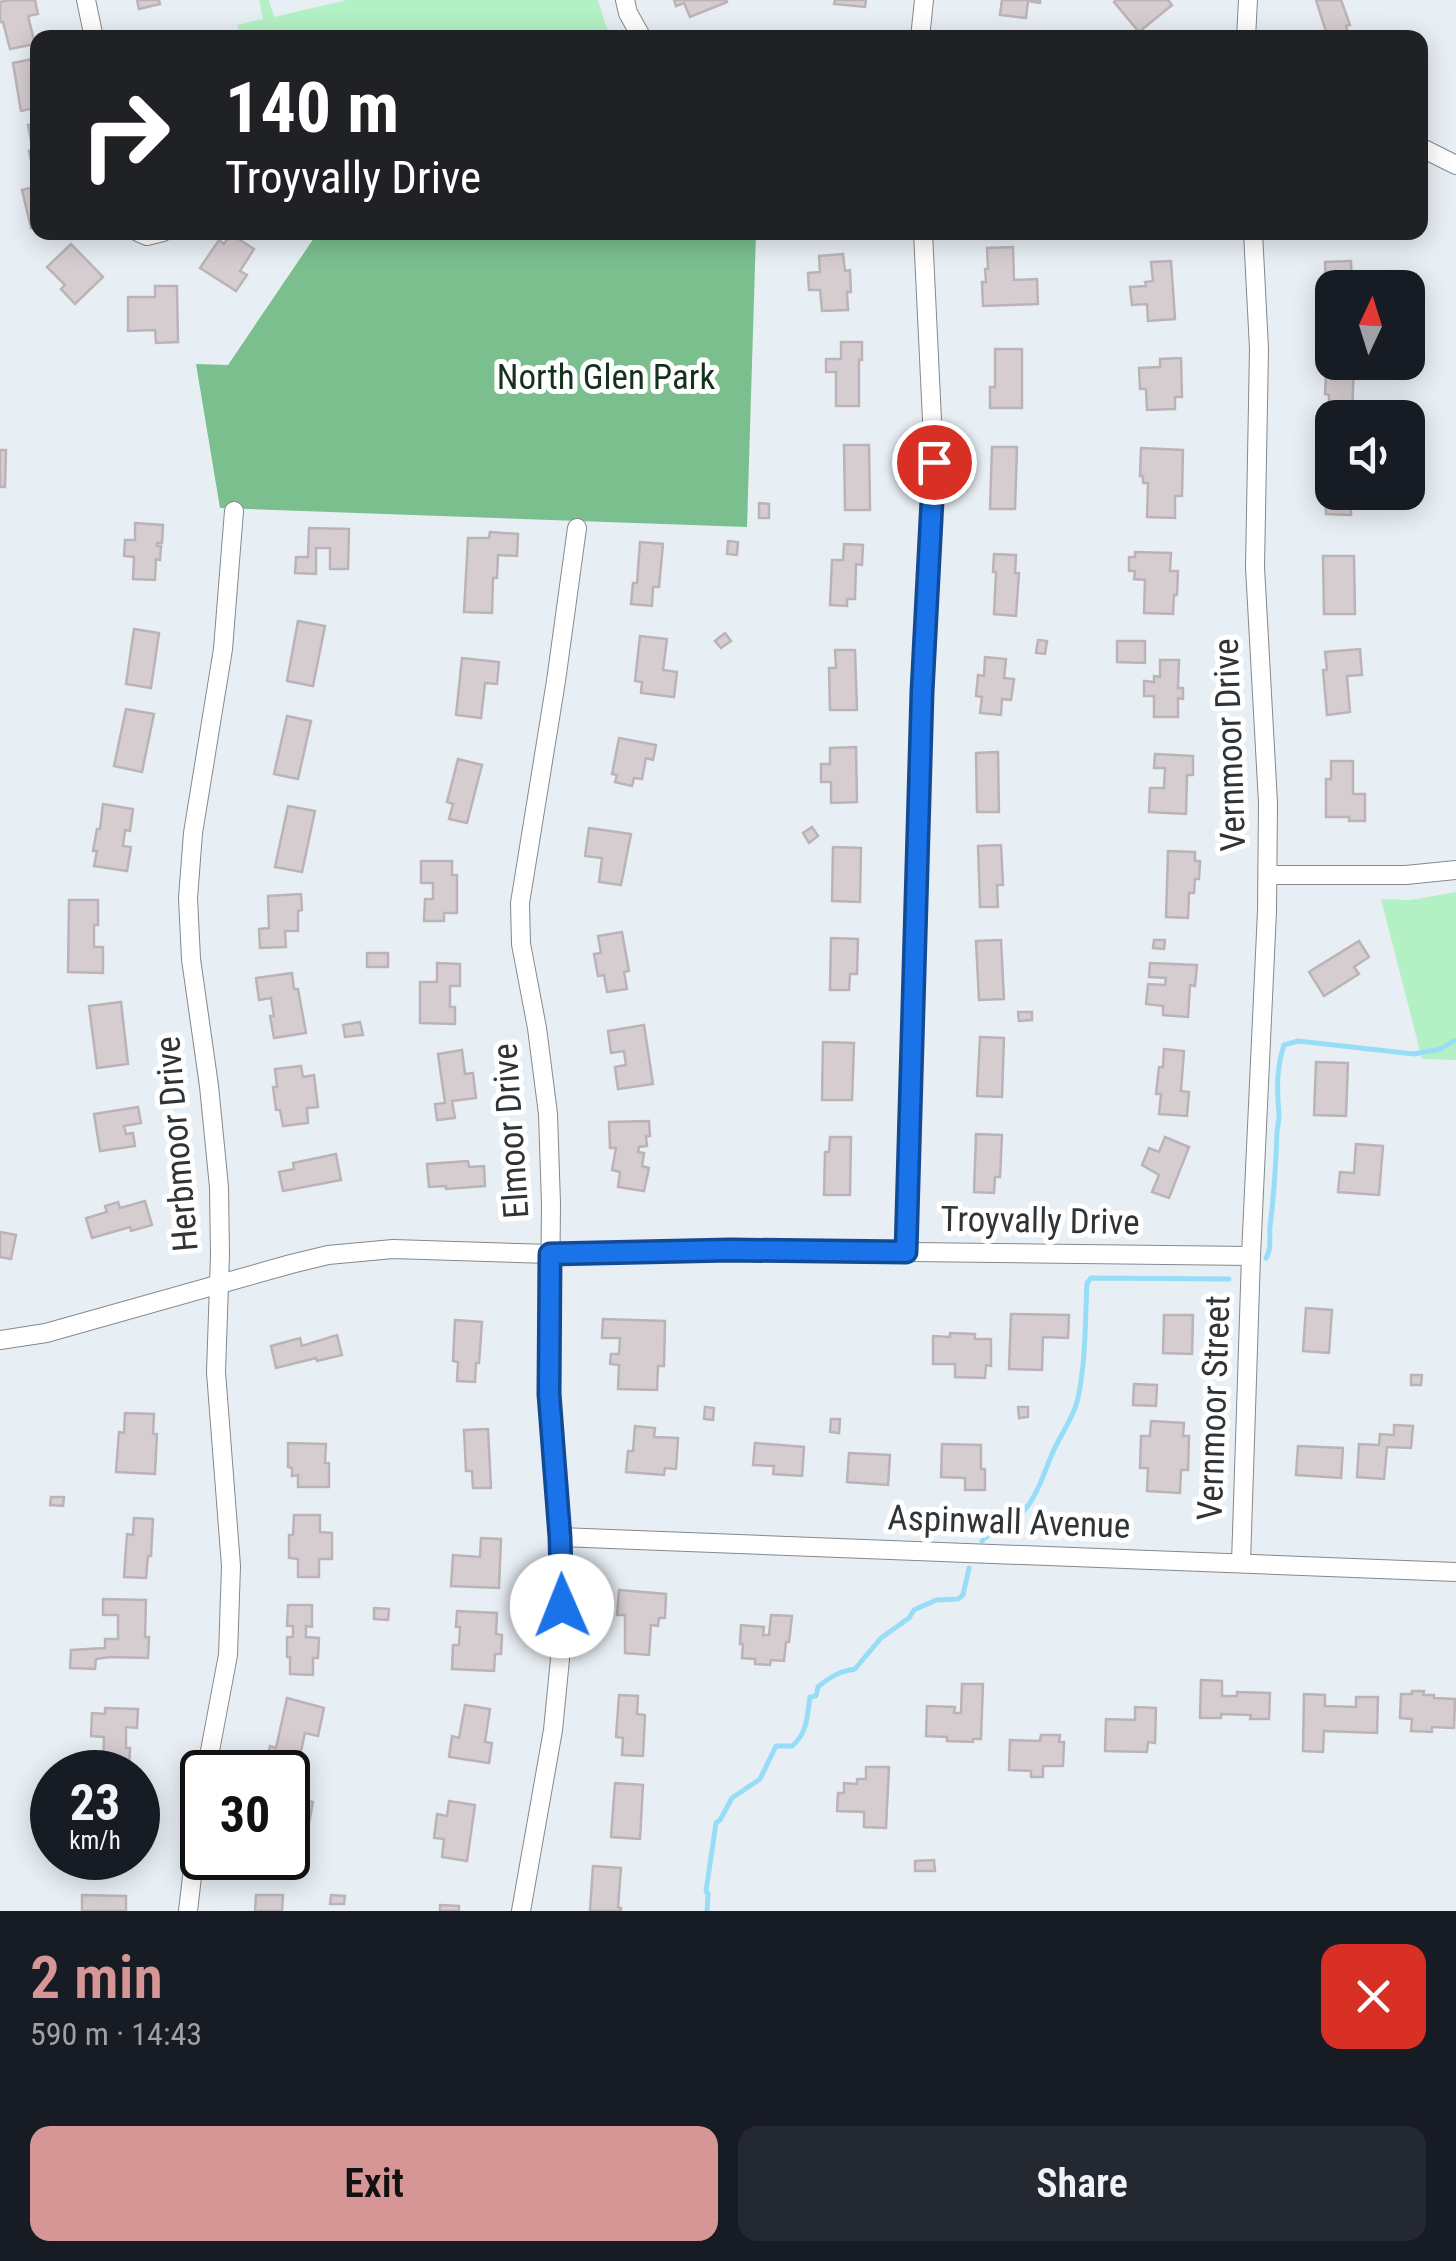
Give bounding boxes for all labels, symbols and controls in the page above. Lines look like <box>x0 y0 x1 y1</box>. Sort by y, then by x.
text: 140 m <box>225 67 399 149</box>
icon: right <box>60 70 190 200</box>
text: Troyvally Drive <box>225 151 481 204</box>
north arrow <box>1315 270 1425 380</box>
map controls <box>1315 270 1425 510</box>
park label: North Glen Park <box>497 357 716 398</box>
button: sound <box>1315 400 1425 510</box>
pin <box>892 420 977 505</box>
icon: arrive <box>907 435 962 490</box>
street label: Vernmoor Drive <box>1206 638 1254 852</box>
street label: Herbmoor Drive <box>147 1035 207 1253</box>
street label: Elmoor Drive <box>484 1042 538 1220</box>
street label: Troyvally Drive <box>940 1199 1140 1243</box>
street label: Vernmoor Street <box>1190 1295 1238 1521</box>
street label: Aspinwall Avenue <box>887 1497 1131 1547</box>
position arrow <box>510 1554 614 1658</box>
speed limit sign: 30 <box>180 1750 310 1880</box>
text: 23 <box>70 1774 120 1832</box>
text: km/h <box>69 1826 121 1855</box>
text: 2 min <box>30 1942 163 2013</box>
button: close <box>1321 1944 1426 2049</box>
text: 590 m · 14:43 <box>30 2015 202 2053</box>
button: Exit <box>30 2126 718 2241</box>
button: Share <box>738 2126 1426 2241</box>

